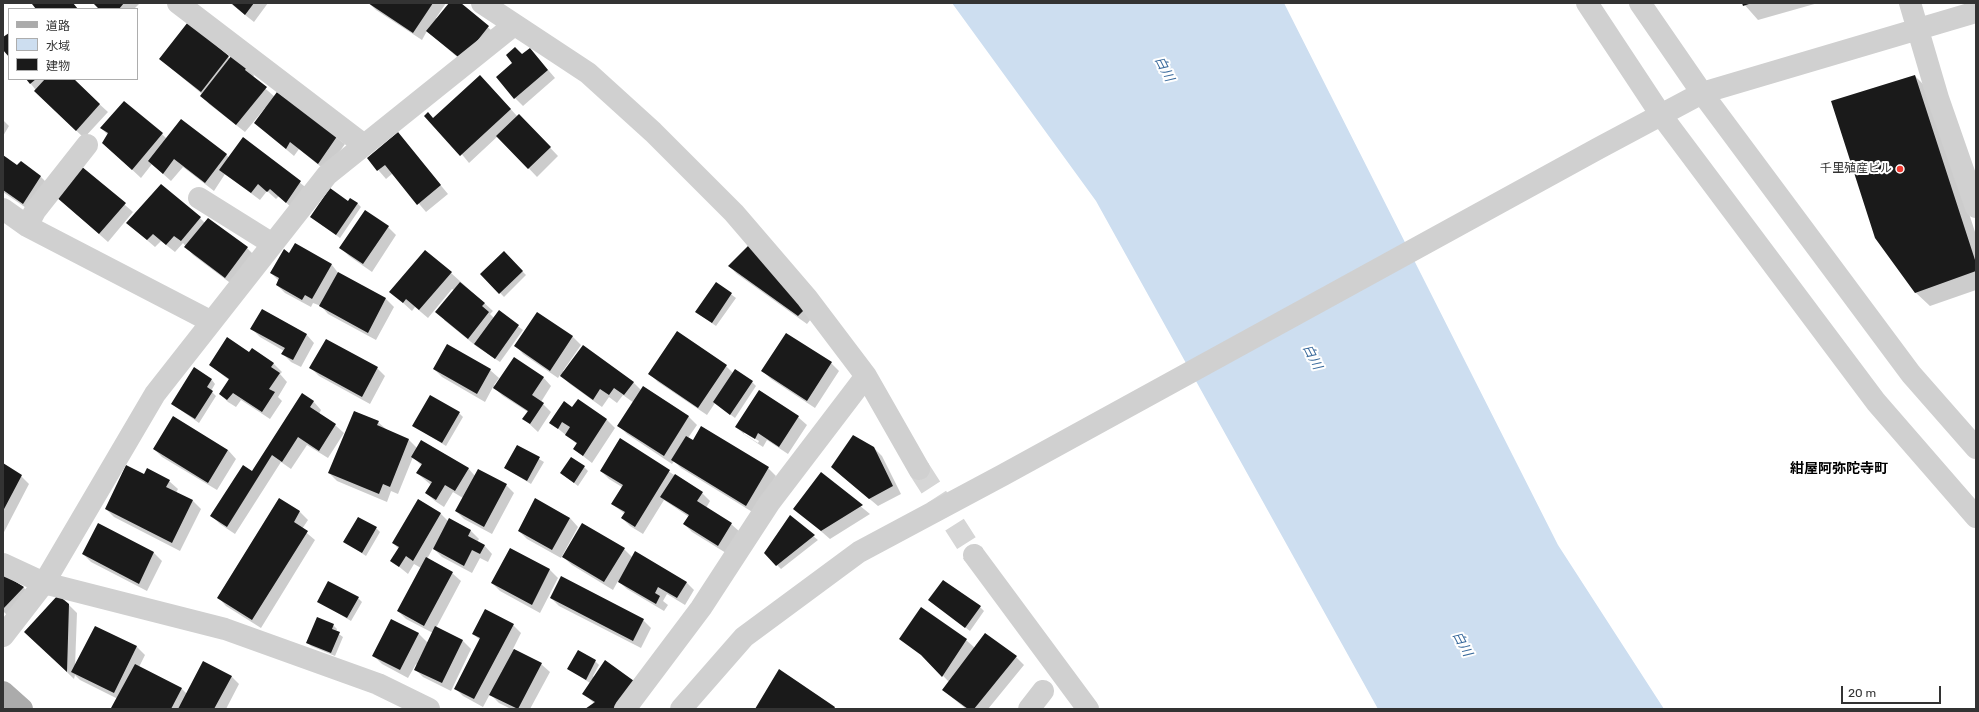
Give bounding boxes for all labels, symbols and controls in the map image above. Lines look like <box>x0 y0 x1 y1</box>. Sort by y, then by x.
legend <box>8 8 138 80</box>
text: 道路 <box>46 19 70 33</box>
text: 水域 <box>46 39 70 53</box>
water label: 白川 <box>1151 54 1177 84</box>
text: 建物 <box>46 59 70 73</box>
place label: 千里殖産ビル <box>1820 162 1892 176</box>
marker: 千里殖産ビル <box>1895 164 1905 174</box>
water label: 白川 <box>1299 342 1325 372</box>
district label: 紺屋阿弥陀寺町 <box>1790 461 1888 477</box>
water label: 白川 <box>1449 629 1475 659</box>
scale bar <box>1843 678 1943 704</box>
text: 20 m <box>1848 686 1876 700</box>

